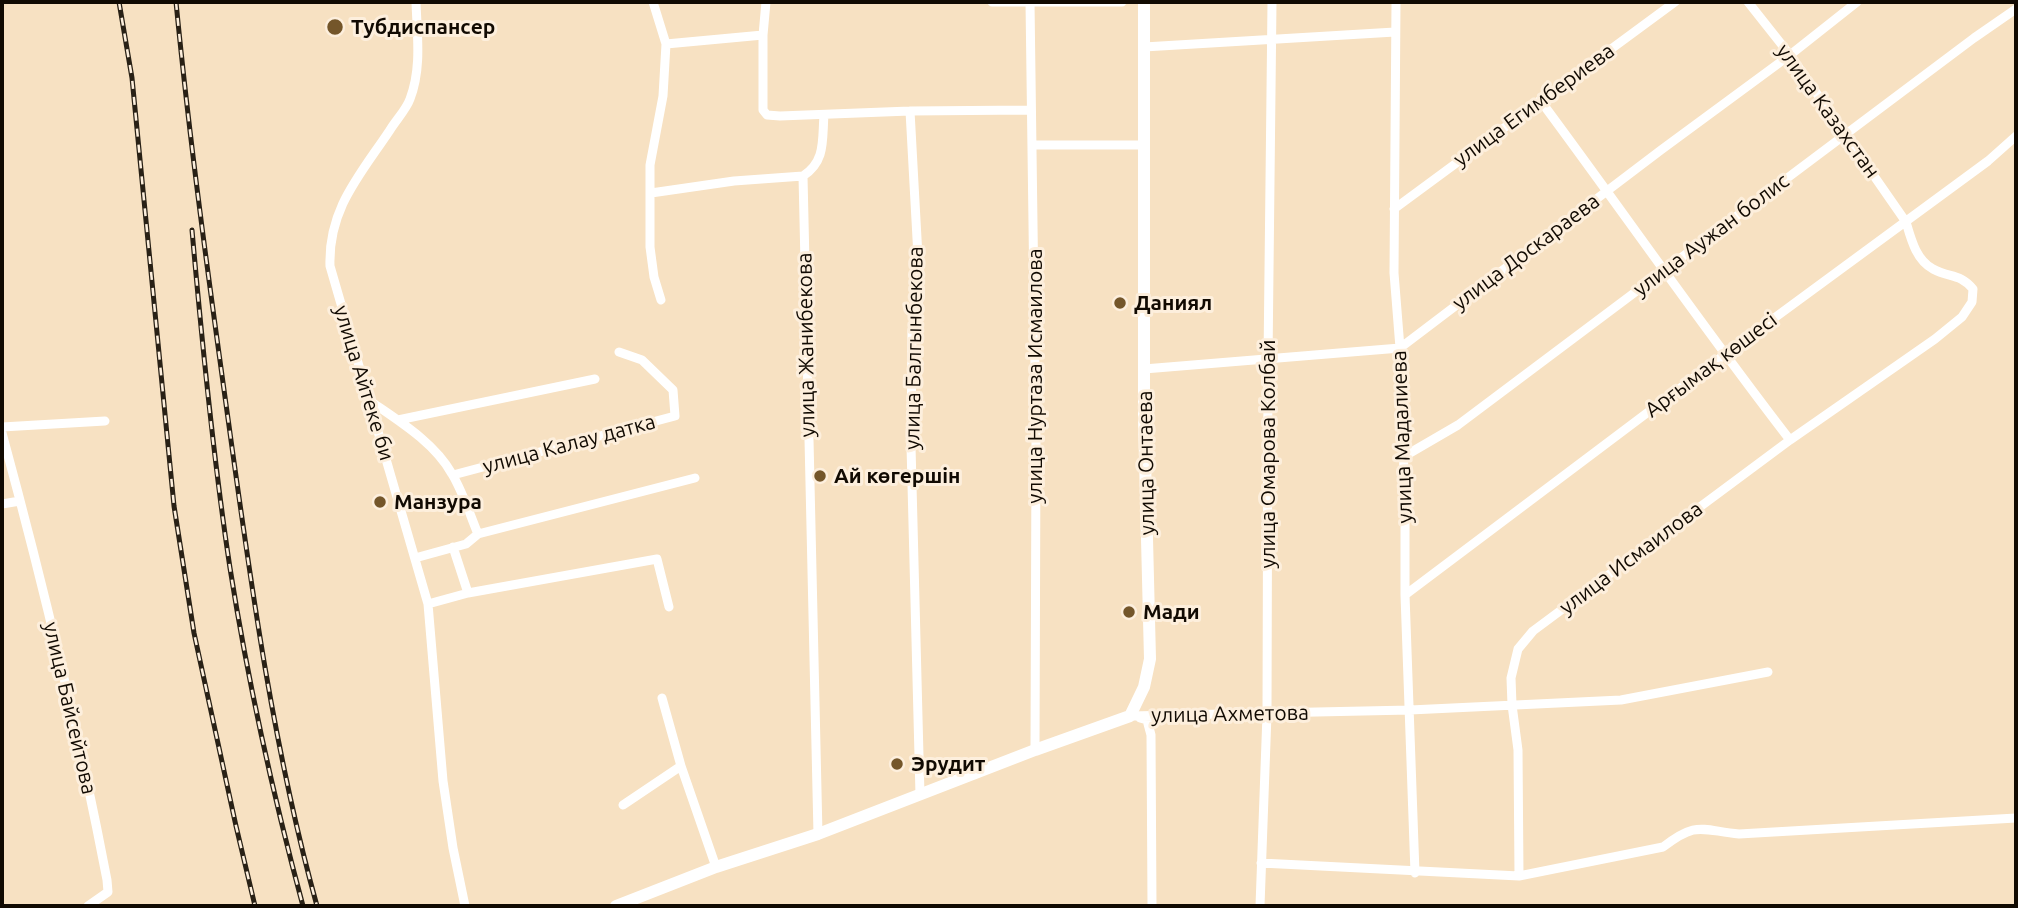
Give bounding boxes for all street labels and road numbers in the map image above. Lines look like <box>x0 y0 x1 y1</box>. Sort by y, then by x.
street label: улица Егимбериева <box>1449 38 1619 172</box>
street label: улица Казахстан <box>1771 39 1885 183</box>
street label: улица Аужан болис <box>1628 168 1794 302</box>
street label: улица Доскараева <box>1447 188 1605 316</box>
street label: улица Балгынбекова <box>900 246 928 450</box>
street label: улица Нуртаза Исмаилова <box>1022 248 1048 504</box>
street label: улица Жанибекова <box>792 252 820 438</box>
street label: улица Айтеке би <box>328 302 400 464</box>
street label: Арғымақ көшесі <box>1640 307 1782 423</box>
street label: улица Омарова Колбай <box>1255 339 1281 569</box>
street label: улица Мадалиева <box>1386 350 1418 524</box>
street label: улица Онтаева <box>1132 390 1160 536</box>
street label: улица Калау датка <box>480 409 658 479</box>
street label: улица Исмаилова <box>1555 496 1707 620</box>
street label: улица Байсейтова <box>38 619 102 797</box>
street label: улица Ахметова <box>1151 700 1309 728</box>

